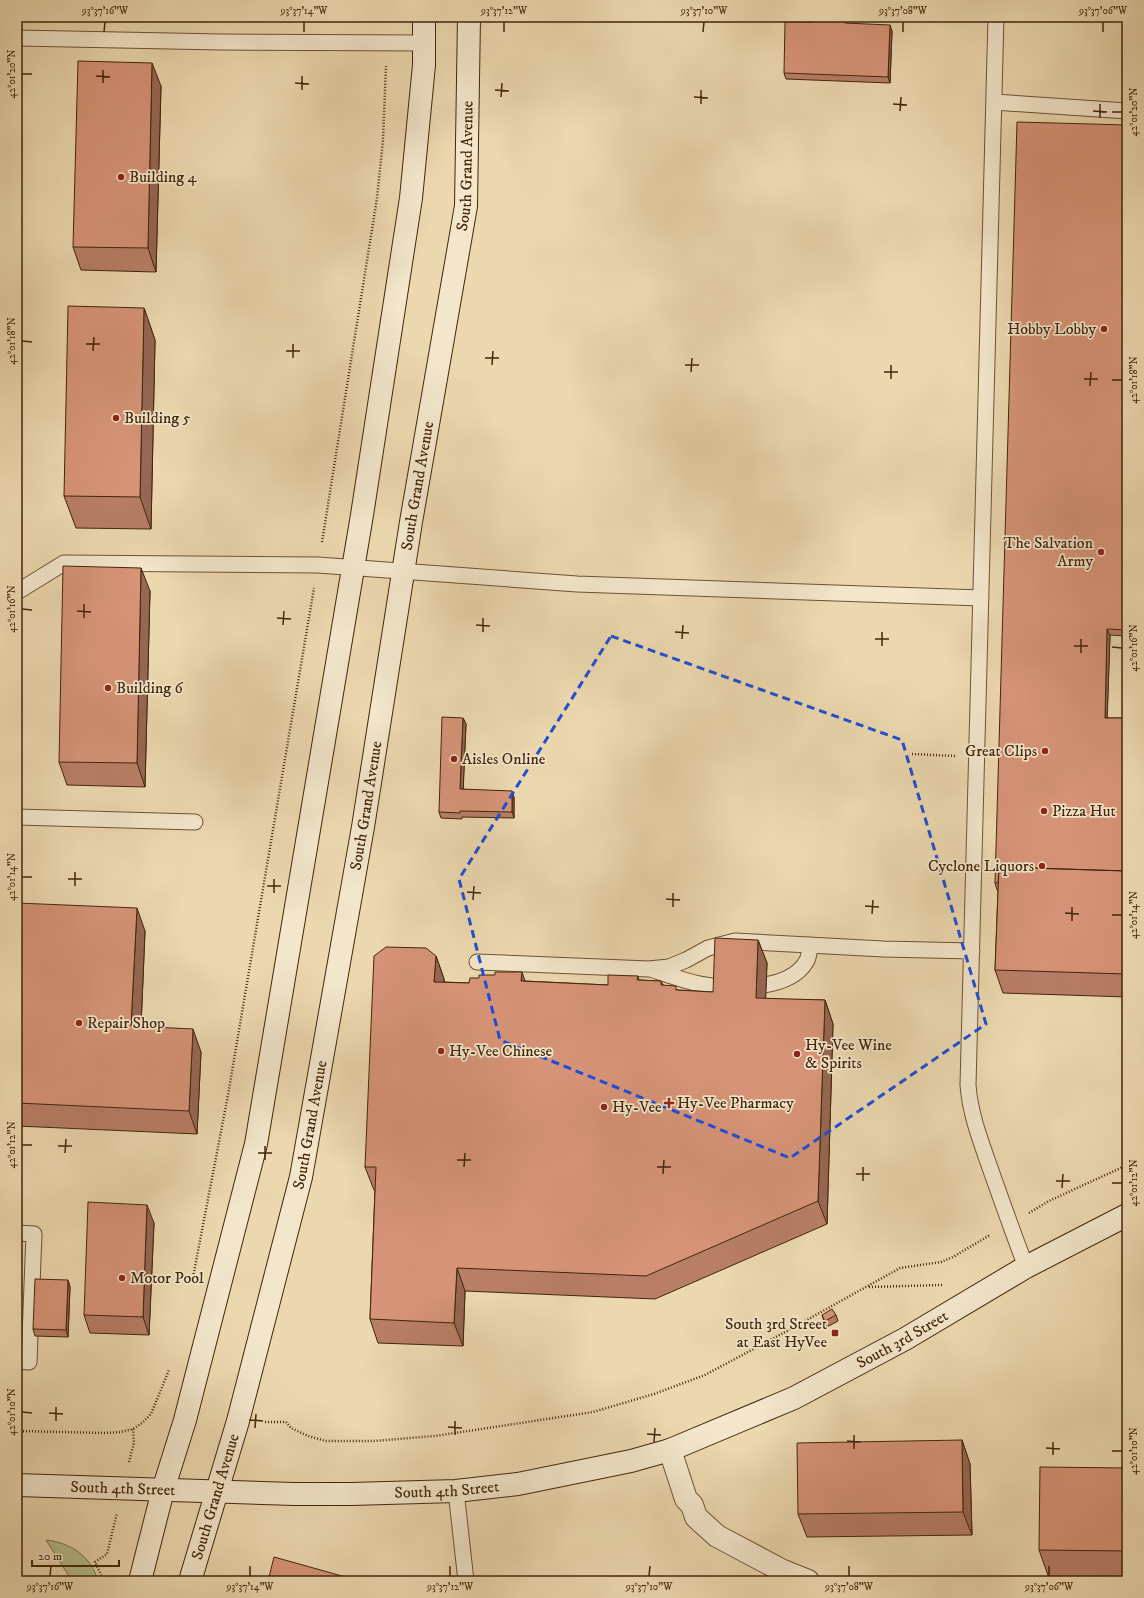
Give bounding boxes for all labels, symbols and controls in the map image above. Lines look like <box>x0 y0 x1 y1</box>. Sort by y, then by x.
text: 93°37'16"W <box>81 5 129 17</box>
text: 93°37'14"W <box>279 5 328 17</box>
text: 93°37'12"W <box>480 5 528 17</box>
text: 93°37'10"W <box>680 5 728 17</box>
text: 93°37'08"W <box>878 5 928 17</box>
text: 93°37'06"W <box>1078 5 1128 17</box>
text: 42°01'20"N <box>6 50 18 98</box>
text: 42°01'20"N <box>1128 88 1140 136</box>
street label: South Grand Avenue <box>452 100 478 233</box>
place label: Building 4 <box>129 167 197 187</box>
marker: Building 4 <box>116 172 126 182</box>
text: 42°01'18"N <box>6 317 18 365</box>
place label: Hobby Lobby <box>1007 319 1096 339</box>
marker: Hobby Lobby <box>1099 324 1109 334</box>
text: 42°01'18"N <box>1128 356 1140 404</box>
place label: Building 5 <box>124 408 190 428</box>
marker: Building 5 <box>111 413 121 423</box>
street label: South Grand Avenue <box>397 419 438 552</box>
place label: The Salvation Army <box>1003 533 1094 571</box>
marker: The Salvation Army <box>1096 547 1106 557</box>
text: 42°01'16"N <box>6 585 18 633</box>
text: 42°01'16"N <box>1128 624 1140 672</box>
place label: Building 6 <box>116 678 183 698</box>
marker: Building 6 <box>103 683 113 693</box>
street label: South Grand Avenue <box>346 739 386 872</box>
place label: Great Clips <box>965 741 1037 761</box>
marker: Great Clips <box>1040 746 1050 756</box>
place label: Aisles Online <box>462 749 546 769</box>
marker: Aisles Online <box>449 754 459 764</box>
place label: Pizza Hut <box>1052 801 1116 821</box>
marker: Pizza Hut <box>1039 806 1049 816</box>
text: 42°01'14"N <box>6 853 18 901</box>
place label: Cyclone Liquors <box>928 856 1034 876</box>
marker: Cyclone Liquors <box>1037 861 1047 871</box>
text: 42°01'14"N <box>1128 891 1140 939</box>
place label: Repair Shop <box>87 1013 165 1033</box>
marker: Repair Shop <box>74 1018 84 1028</box>
place label: Hy-Vee Wine & Spirits <box>805 1035 892 1073</box>
place label: Hy-Vee Chinese <box>449 1041 553 1061</box>
marker: Hy-Vee Chinese <box>436 1046 446 1056</box>
marker: Hy-Vee Wine & Spirits <box>792 1049 802 1059</box>
street label: South Grand Avenue <box>288 1058 332 1192</box>
place label: Hy-Vee Pharmacy <box>677 1093 794 1113</box>
place label: Hy-Vee <box>612 1097 662 1117</box>
marker: Hy-Vee Pharmacy <box>664 1098 674 1108</box>
marker: Hy-Vee <box>599 1102 609 1112</box>
text: 42°01'12"N <box>6 1121 18 1169</box>
text: 42°01'12"N <box>1128 1159 1140 1207</box>
place label: Motor Pool <box>130 1268 204 1288</box>
marker: Motor Pool <box>117 1273 127 1283</box>
street label: South 3rd Street <box>853 1306 952 1373</box>
place label: South 3rd Street at East HyVee <box>725 1314 827 1352</box>
marker: South 3rd Street at East HyVee <box>830 1328 840 1338</box>
text: 42°01'10"N <box>6 1388 18 1436</box>
text: 42°01'10"N <box>1128 1427 1140 1475</box>
street label: South Grand Avenue <box>187 1431 244 1562</box>
street label: South 4th Street <box>394 1476 500 1503</box>
street label: South 4th Street <box>70 1477 176 1500</box>
scale bar <box>32 1542 119 1568</box>
text: 20 m <box>38 1549 62 1564</box>
text: 93°37'16"W <box>26 1581 74 1593</box>
text: 93°37'14"W <box>225 1581 274 1593</box>
text: 93°37'12"W <box>426 1581 474 1593</box>
text: 93°37'10"W <box>625 1581 673 1593</box>
text: 93°37'08"W <box>824 1581 874 1593</box>
text: 93°37'06"W <box>1024 1581 1074 1593</box>

